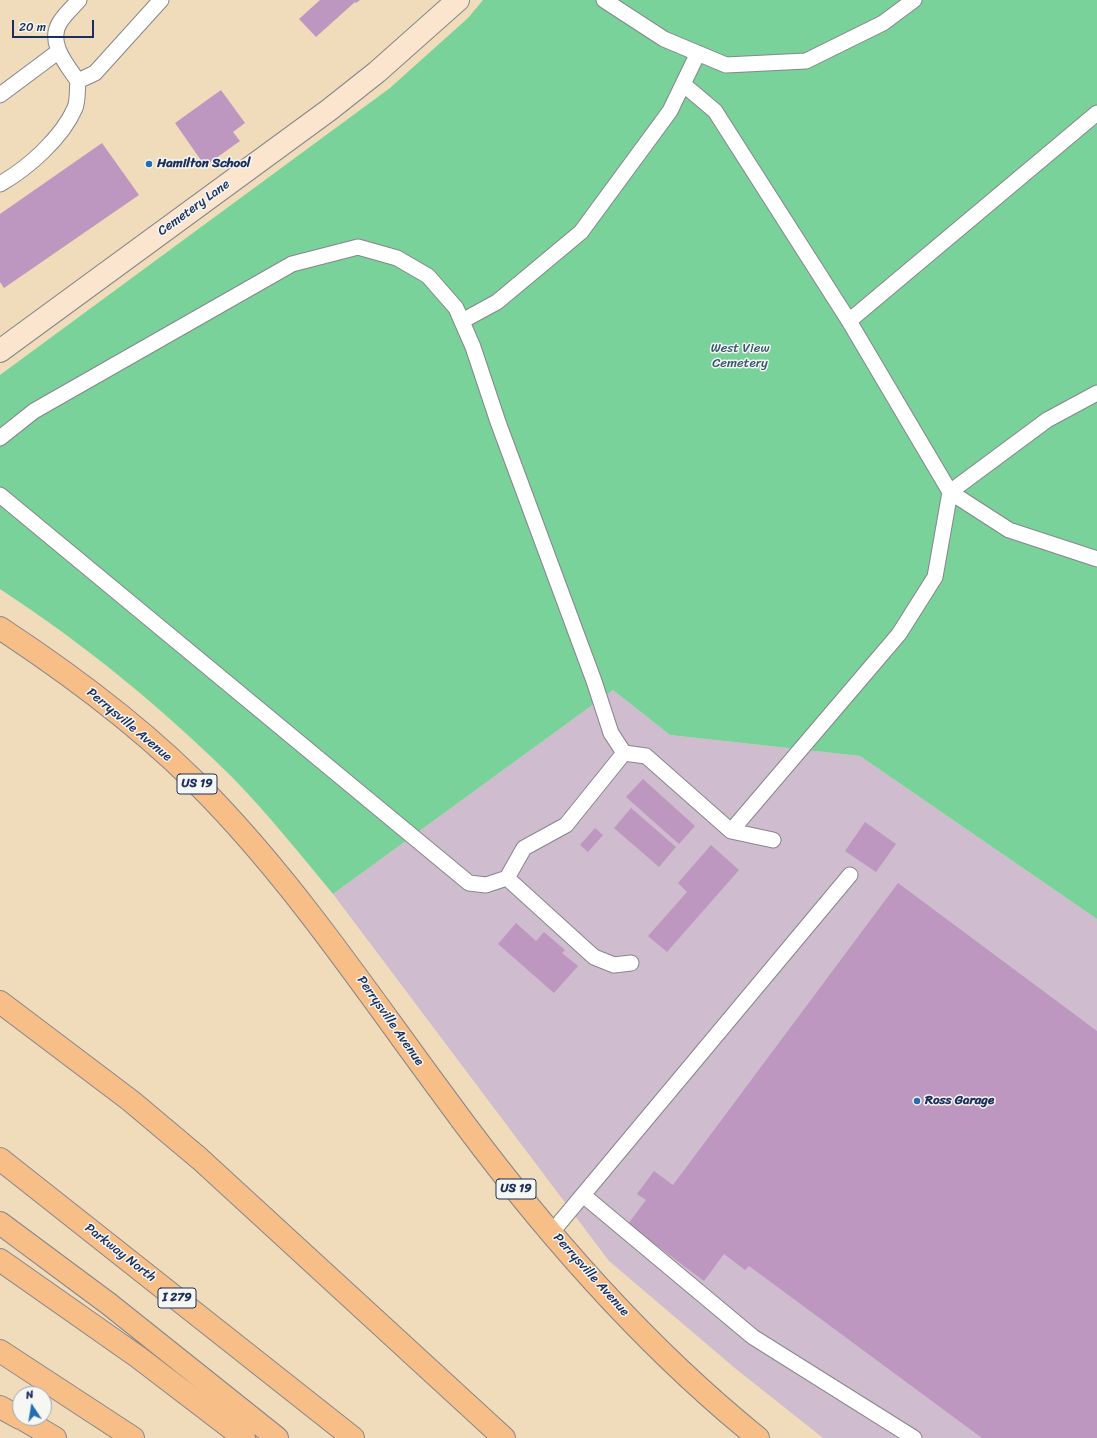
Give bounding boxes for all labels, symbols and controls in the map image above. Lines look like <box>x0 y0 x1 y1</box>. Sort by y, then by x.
scale bar <box>14 12 96 38</box>
text: 20 m <box>19 16 46 38</box>
place label: Hamilton School <box>157 156 250 172</box>
marker: Hamilton School <box>144 159 154 169</box>
street label: Cemetery Lane <box>155 177 233 239</box>
park label: West View Cemetery <box>711 341 769 372</box>
street label: Perrysville Avenue <box>83 685 175 765</box>
road number: US 19 <box>177 774 217 794</box>
street label: Perrysville Avenue <box>353 973 427 1069</box>
place label: Ross Garage <box>925 1093 994 1109</box>
marker: Ross Garage <box>912 1096 922 1106</box>
road number: US 19 <box>496 1179 536 1199</box>
street label: Parkway North <box>81 1220 159 1286</box>
street label: Perrysville Avenue <box>550 1230 632 1320</box>
road number: I 279 <box>158 1288 196 1308</box>
text: N <box>24 1385 35 1405</box>
north arrow <box>12 1386 52 1426</box>

